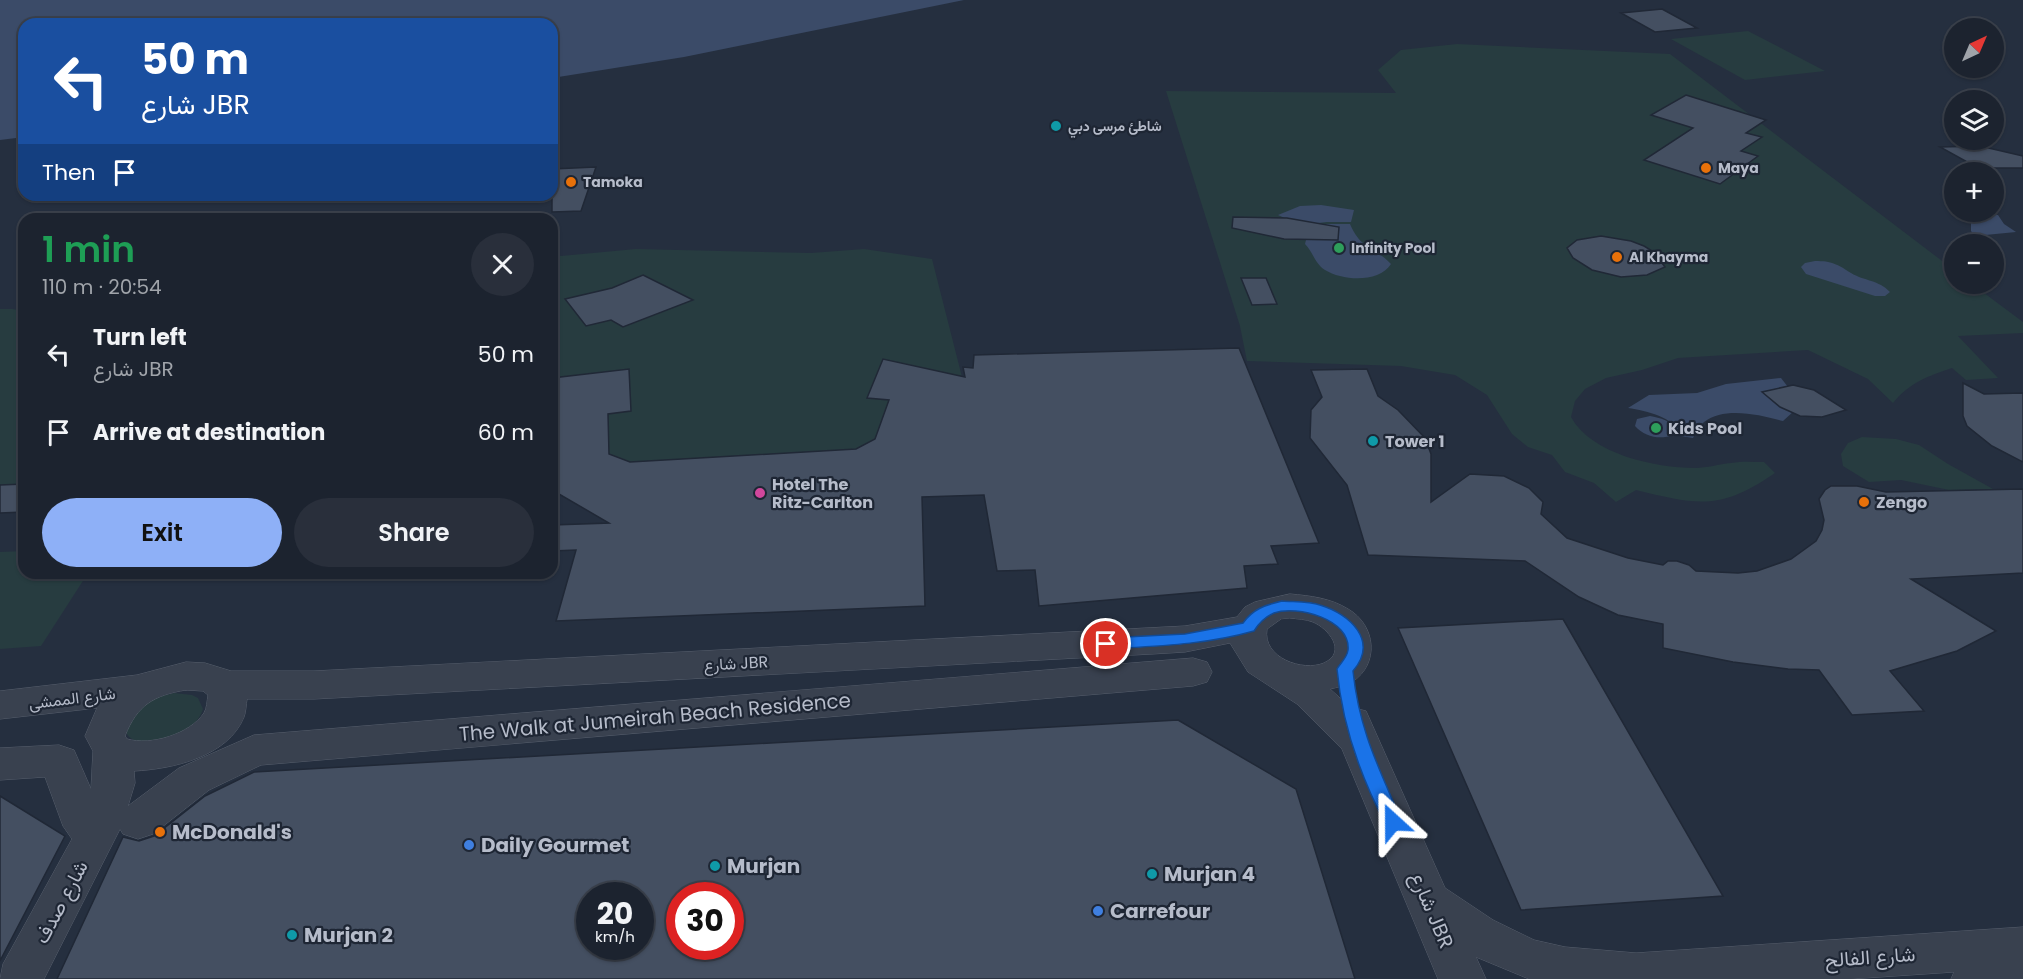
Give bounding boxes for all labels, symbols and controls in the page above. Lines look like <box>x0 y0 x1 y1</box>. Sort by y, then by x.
north arrow <box>1944 18 2004 78</box>
map controls <box>1944 18 2004 294</box>
text: 50 m <box>141 30 249 89</box>
icon: left <box>42 42 120 120</box>
text: شارع JBR <box>141 86 250 123</box>
button: layers <box>1944 90 2004 150</box>
place label: شاطئ مرسى دبي <box>1068 116 1162 138</box>
marker: شاطئ مرسى دبي <box>1049 119 1063 133</box>
icon: arrive <box>108 156 141 189</box>
text: Then <box>42 157 96 188</box>
place label: Maya <box>1718 158 1759 178</box>
marker: Maya <box>1699 161 1713 175</box>
button: + <box>1944 162 2004 222</box>
place label: Tamoka <box>583 172 643 192</box>
marker: Tamoka <box>564 175 578 189</box>
text: 1 min <box>42 224 135 275</box>
button: close <box>471 233 534 296</box>
button: − <box>1944 234 2004 294</box>
place label: Infinity Pool <box>1351 238 1436 258</box>
marker: Infinity Pool <box>1332 241 1346 255</box>
place label: Al Khayma <box>1629 247 1708 267</box>
marker: Al Khayma <box>1610 250 1624 264</box>
text: 110 m · 20:54 <box>42 273 162 301</box>
text: Turn left <box>93 322 187 353</box>
icon: left <box>42 338 75 371</box>
text: 50 m <box>478 339 534 370</box>
text: شارع JBR <box>93 355 174 383</box>
icon: arrive <box>42 416 75 449</box>
text: Arrive at destination <box>93 417 325 448</box>
text: 60 m <box>478 417 534 448</box>
place label: Kids Pool <box>1668 417 1742 440</box>
marker: Kids Pool <box>1649 421 1663 435</box>
place label: Tower 1 <box>1385 430 1445 453</box>
marker: Tower 1 <box>1366 434 1380 448</box>
place label: Hotel The Ritz-Carlton <box>772 473 873 514</box>
marker: Hotel The Ritz-Carlton <box>753 486 767 500</box>
place label: Zengo <box>1876 491 1927 514</box>
marker: Zengo <box>1857 495 1871 509</box>
button: Exit <box>42 498 282 567</box>
button: Share <box>294 498 534 567</box>
pin <box>1080 618 1131 669</box>
icon: arrive <box>1089 627 1122 660</box>
street label: شارع JBR <box>703 650 769 677</box>
street label: شارع الممشى <box>27 682 117 715</box>
street label: The Walk at Jumeirah Beach Residence <box>458 686 852 748</box>
position arrow <box>1361 790 1425 854</box>
place label: McDonald's <box>172 818 292 846</box>
marker: McDonald's <box>153 825 167 839</box>
place label: Daily Gourmet <box>481 831 629 859</box>
marker: Daily Gourmet <box>462 838 476 852</box>
place label: Murjan <box>727 852 800 880</box>
street label: شارع صدف <box>27 856 95 948</box>
marker: Murjan <box>708 859 722 873</box>
place label: Murjan 4 <box>1164 860 1255 888</box>
marker: Murjan 4 <box>1145 867 1159 881</box>
street label: شارع JBR <box>1403 867 1461 953</box>
speed limit sign: 30 <box>666 882 744 960</box>
text: 20 <box>597 892 633 935</box>
place label: Carrefour <box>1110 897 1211 925</box>
marker: Carrefour <box>1091 904 1105 918</box>
place label: Murjan 2 <box>304 921 393 949</box>
text: km/h <box>595 926 635 947</box>
marker: Murjan 2 <box>285 928 299 942</box>
street label: شارع الفالح <box>1824 940 1916 974</box>

